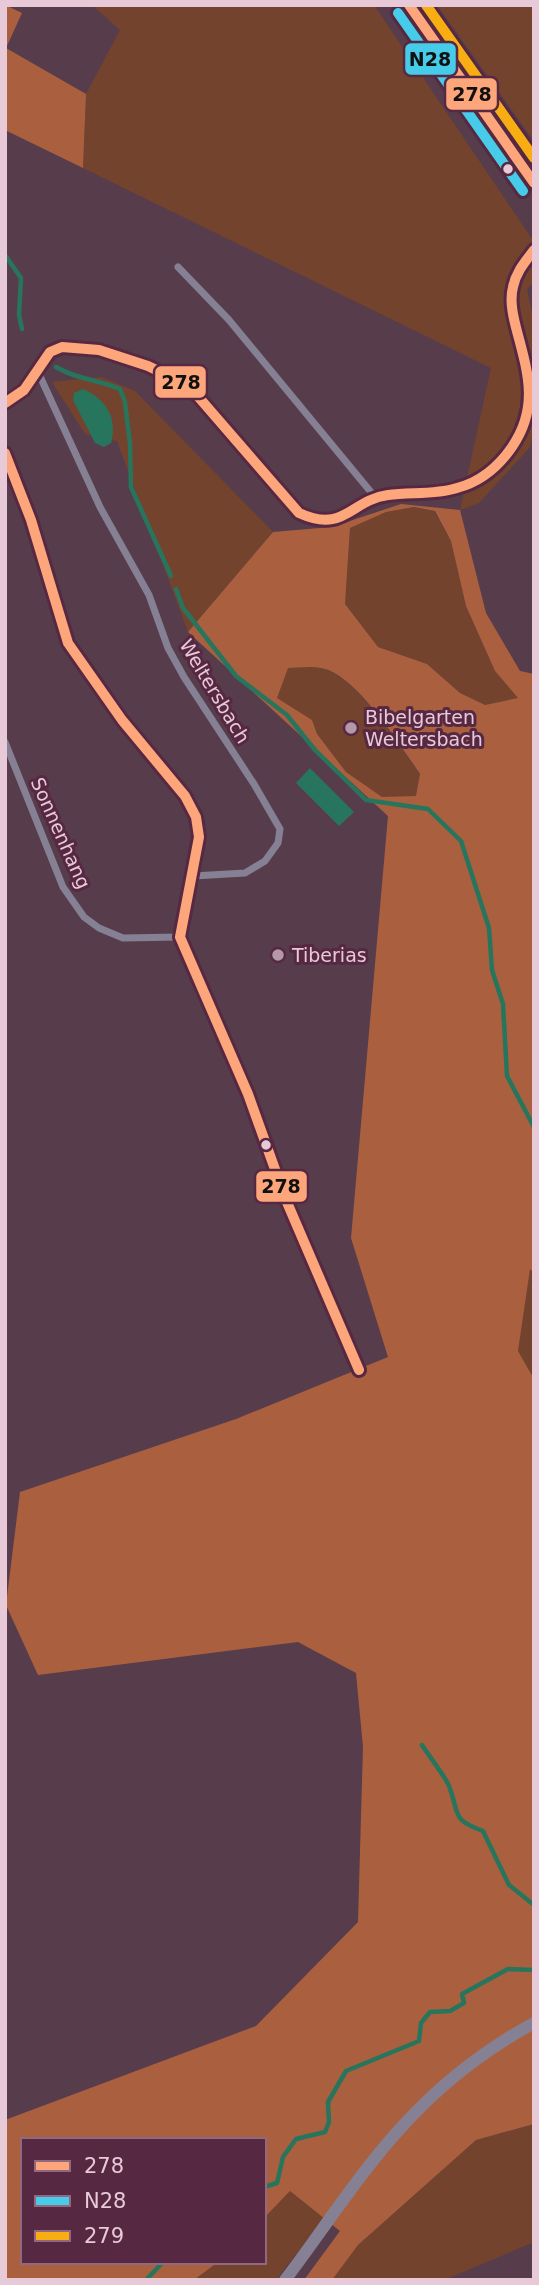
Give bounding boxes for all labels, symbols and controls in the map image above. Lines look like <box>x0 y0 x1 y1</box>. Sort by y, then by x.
line badge: N28 <box>404 42 457 76</box>
text: N28 <box>409 48 451 70</box>
line badge: 278 <box>445 77 498 111</box>
text: 278 <box>452 83 492 105</box>
unlabelled marker <box>501 162 515 176</box>
line badge: 278 <box>154 365 207 399</box>
text: 278 <box>161 371 201 393</box>
street label: Weltersbach <box>175 635 255 747</box>
place label: Bibelgarten Weltersbach <box>365 706 483 750</box>
marker: Bibelgarten Weltersbach <box>343 720 359 736</box>
street label: Sonnenhang <box>27 774 95 892</box>
place label: Tiberias <box>291 944 367 966</box>
marker: Tiberias <box>270 947 286 963</box>
unlabelled marker <box>259 1138 273 1152</box>
line badge: 278 <box>255 1170 308 1203</box>
text: 278 <box>261 1175 301 1197</box>
legend <box>21 2138 266 2264</box>
text: 278 <box>84 2154 124 2178</box>
text: N28 <box>84 2189 126 2213</box>
text: 279 <box>84 2224 124 2248</box>

